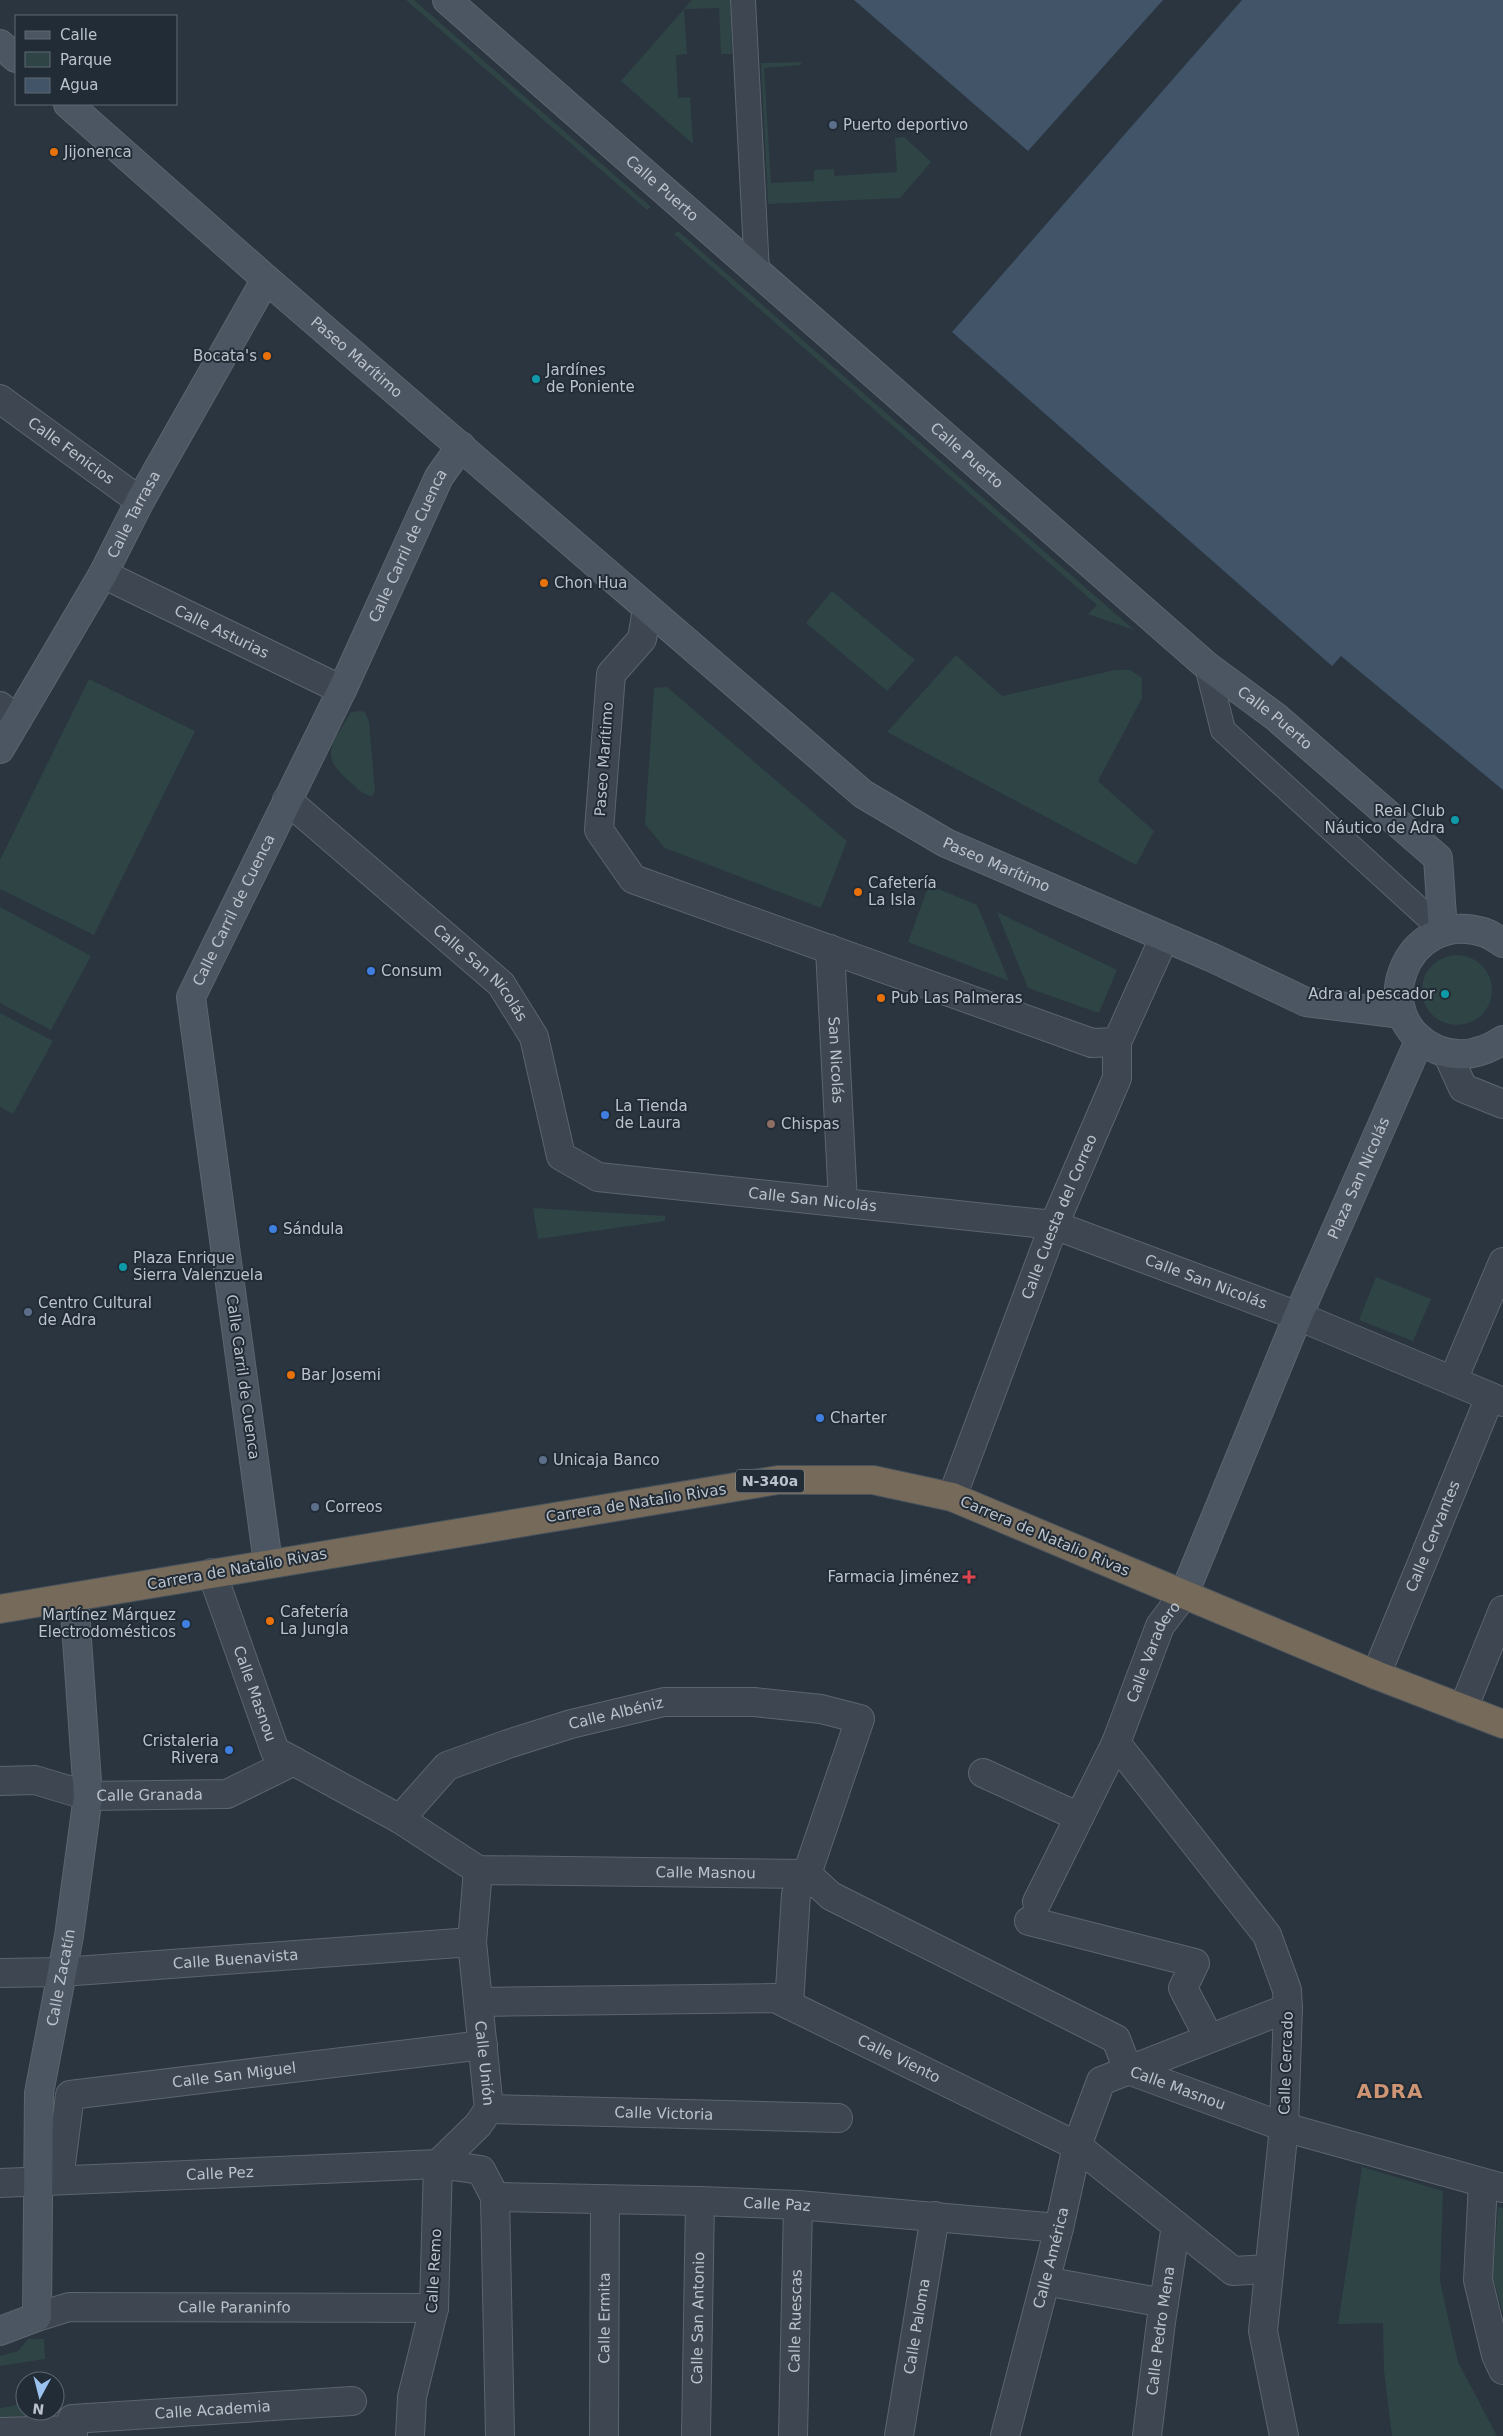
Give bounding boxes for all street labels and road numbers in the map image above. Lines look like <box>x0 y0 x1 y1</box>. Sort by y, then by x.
street label: Calle Puerto <box>622 152 702 225</box>
street label: Paseo Marítimo <box>307 313 406 402</box>
street label: Calle Fenicios <box>25 413 118 488</box>
street label: Calle Puerto <box>927 419 1007 492</box>
street label: Calle Carril de Cuenca <box>365 465 451 625</box>
street label: Calle Tarrasa <box>103 468 164 561</box>
street label: Calle Asturias <box>172 601 272 662</box>
street label: Calle Puerto <box>1234 683 1316 753</box>
street label: Paseo Marítimo <box>591 701 617 817</box>
street label: Calle Carril de Cuenca <box>189 831 279 989</box>
street label: Paseo Marítimo <box>940 834 1053 896</box>
street label: Calle San Nicolás <box>429 921 531 1025</box>
street label: San Nicolás <box>824 1016 847 1104</box>
street label: Plaza San Nicolás <box>1324 1114 1393 1242</box>
street label: Calle Cuesta del Correo <box>1018 1132 1101 1302</box>
street label: Calle San Nicolás <box>747 1184 878 1215</box>
street label: Calle San Nicolás <box>1142 1251 1270 1313</box>
street label: Calle Carril de Cuenca <box>223 1293 263 1461</box>
road number: N-340a <box>736 1470 804 1492</box>
street label: Calle Cervantes <box>1402 1478 1464 1594</box>
street label: Carrera de Natalio Rivas <box>544 1480 728 1526</box>
street label: Carrera de Natalio Rivas <box>957 1492 1133 1580</box>
street label: Carrera de Natalio Rivas <box>146 1544 329 1594</box>
street label: Calle Varadero <box>1123 1598 1184 1705</box>
street label: Calle Masnou <box>229 1643 280 1744</box>
street label: Calle Albéniz <box>567 1693 665 1733</box>
street label: Calle Granada <box>96 1785 203 1805</box>
street label: Calle Masnou <box>655 1863 756 1882</box>
street label: Calle Zacatín <box>43 1928 79 2028</box>
street label: Calle Buenavista <box>172 1946 299 1973</box>
street label: Calle Cercado <box>1275 2011 1297 2115</box>
street label: Calle Unión <box>471 2020 498 2107</box>
street label: Calle Viento <box>855 2031 943 2087</box>
street label: Calle San Miguel <box>171 2059 297 2092</box>
street label: Calle Masnou <box>1128 2063 1228 2114</box>
street label: Calle Victoria <box>614 2103 714 2124</box>
street label: Calle Pez <box>186 2163 254 2184</box>
street label: Calle Paz <box>743 2194 811 2215</box>
street label: Calle América <box>1029 2205 1072 2310</box>
street label: Calle Remo <box>423 2228 445 2314</box>
street label: Calle San Antonio <box>688 2251 708 2385</box>
street label: Calle Pedro Mena <box>1143 2265 1178 2396</box>
street label: Calle Ruescas <box>785 2269 806 2373</box>
street label: Calle Ermita <box>595 2272 614 2364</box>
street label: Calle Paloma <box>900 2277 934 2376</box>
street label: Calle Paraninfo <box>178 2298 291 2317</box>
street label: Calle Academia <box>154 2397 271 2423</box>

